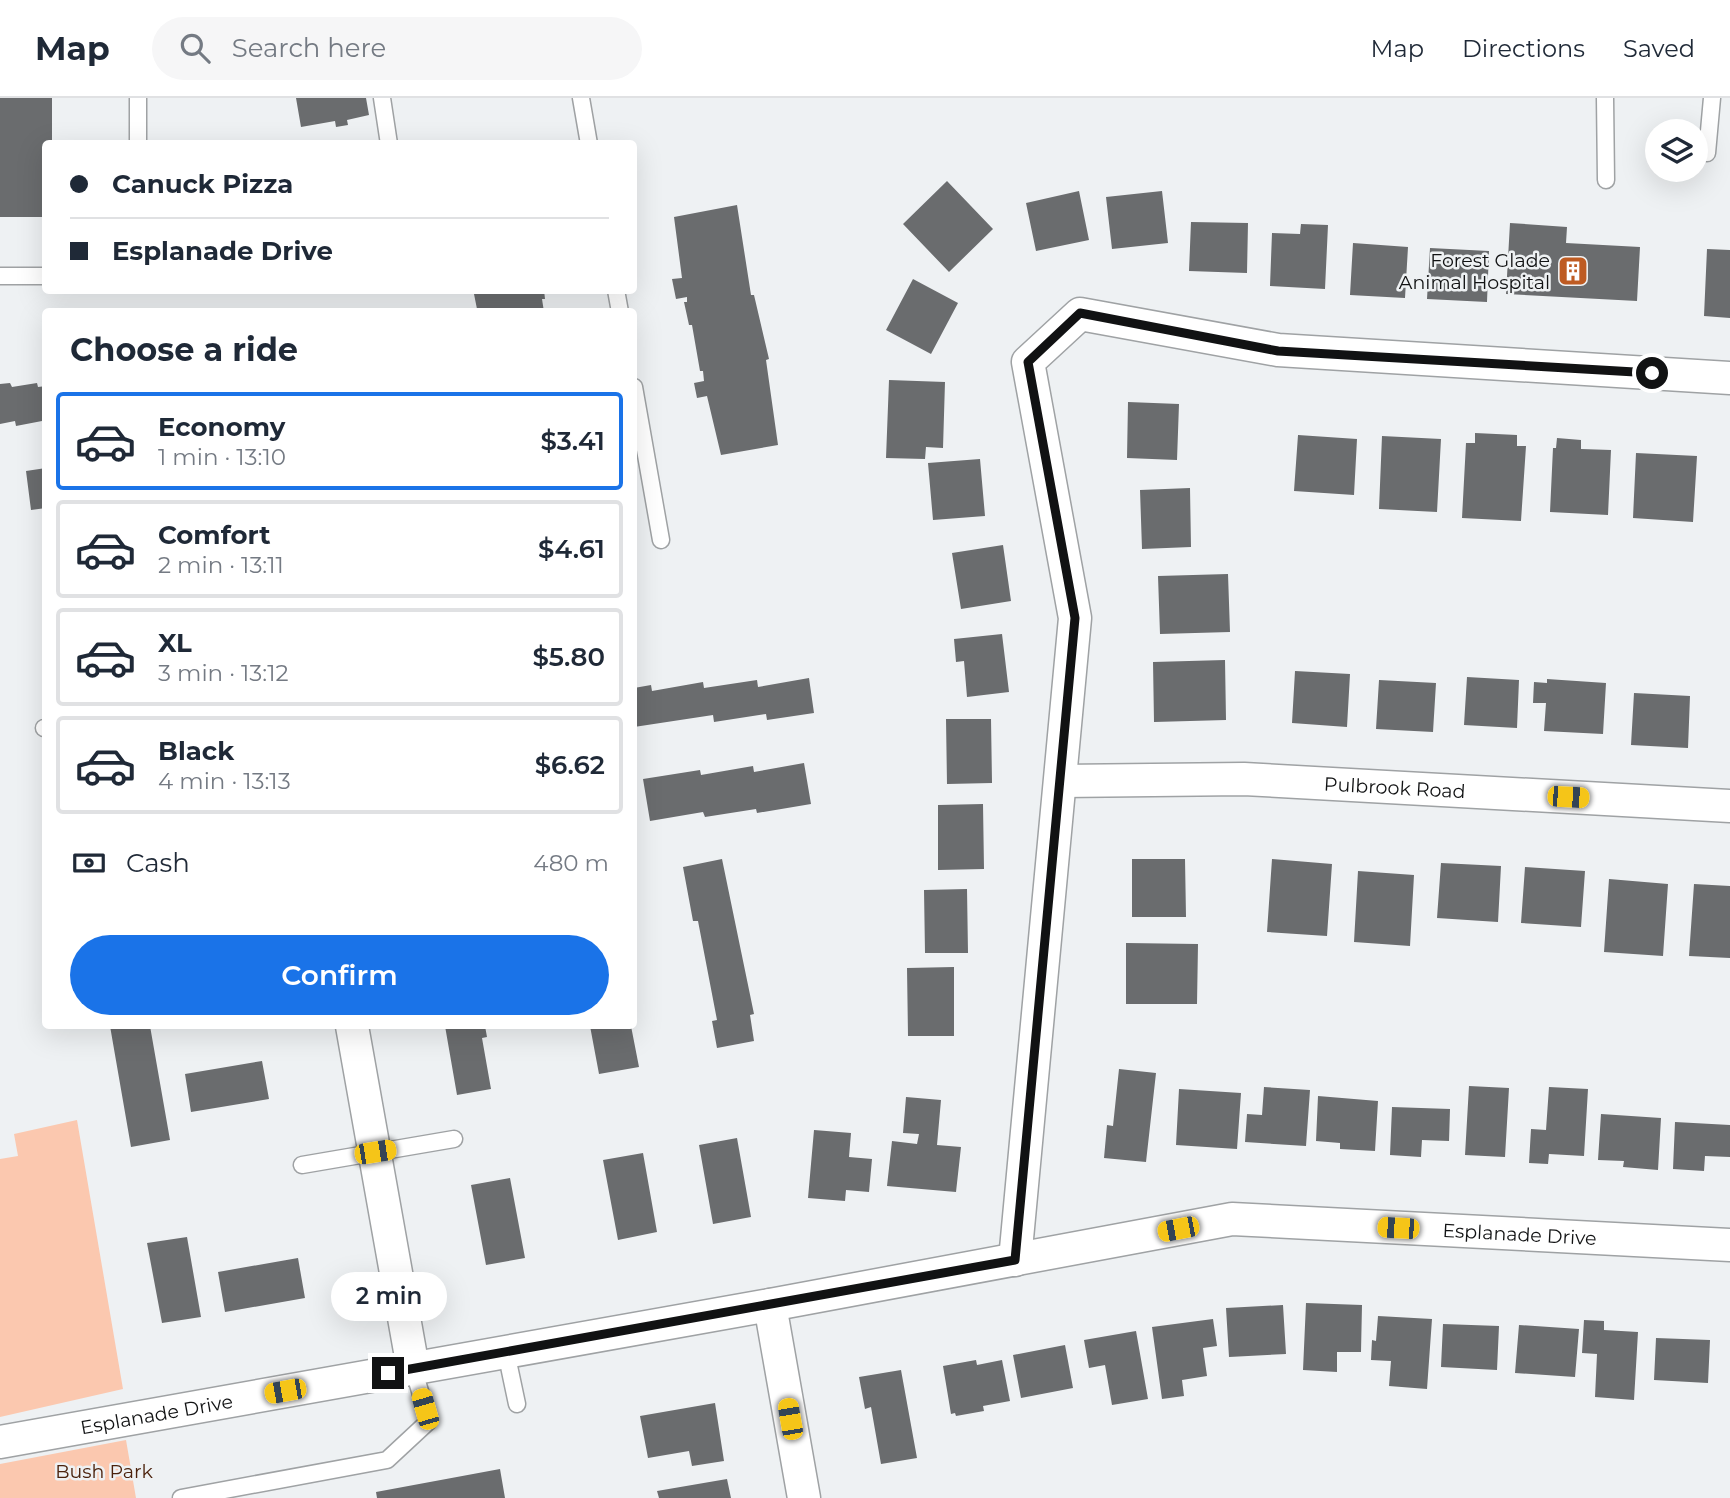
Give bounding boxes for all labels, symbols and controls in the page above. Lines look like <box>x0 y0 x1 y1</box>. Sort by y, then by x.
search box <box>152 17 642 80</box>
text: Map <box>35 28 110 68</box>
icon: search <box>176 29 214 67</box>
text: Search here <box>232 32 386 64</box>
text: Map <box>1371 34 1424 63</box>
text: Directions <box>1462 34 1585 63</box>
text: Saved <box>1623 34 1695 63</box>
map controls <box>1645 119 1708 182</box>
button: layers <box>1645 119 1708 182</box>
text: Canuck Pizza <box>112 168 293 200</box>
text: Esplanade Drive <box>112 235 333 267</box>
place label: Forest Glade Animal Hospital <box>1399 249 1550 294</box>
building icon: Forest Glade Animal Hospital <box>1556 254 1590 288</box>
text: Choose a ride <box>70 330 298 369</box>
route start <box>1636 357 1668 389</box>
icon: car <box>74 410 137 473</box>
text: Economy <box>158 411 285 443</box>
text: $3.41 <box>541 425 605 457</box>
text: 1 min · 13:10 <box>158 443 286 471</box>
icon: car <box>74 518 137 581</box>
text: Comfort <box>158 519 270 551</box>
text: $4.61 <box>538 533 605 565</box>
text: 2 min · 13:11 <box>158 551 284 579</box>
icon: car <box>74 626 137 689</box>
text: XL <box>158 627 192 659</box>
text: $5.80 <box>532 641 605 673</box>
text: 3 min · 13:12 <box>158 659 289 687</box>
icon: car <box>74 734 137 797</box>
text: Black <box>158 735 234 767</box>
text: $6.62 <box>535 749 605 781</box>
text: 4 min · 13:13 <box>158 767 291 795</box>
street label: Pulbrook Road <box>1323 772 1466 803</box>
car <box>1547 785 1590 809</box>
icon: cash <box>70 844 108 882</box>
text: Cash <box>126 847 190 879</box>
text: 480 m <box>533 849 609 877</box>
button: Confirm <box>70 935 609 1015</box>
car <box>353 1138 398 1166</box>
car <box>1156 1215 1201 1243</box>
car <box>1377 1216 1420 1240</box>
street label: Esplanade Drive <box>1442 1219 1597 1250</box>
callout: 2 min <box>330 1272 446 1320</box>
text: 2 min <box>356 1282 422 1310</box>
route end <box>372 1357 404 1389</box>
car <box>263 1377 308 1405</box>
car <box>410 1386 441 1432</box>
street label: Esplanade Drive <box>79 1389 235 1439</box>
car <box>777 1396 804 1442</box>
park label: Bush Park <box>55 1460 153 1483</box>

